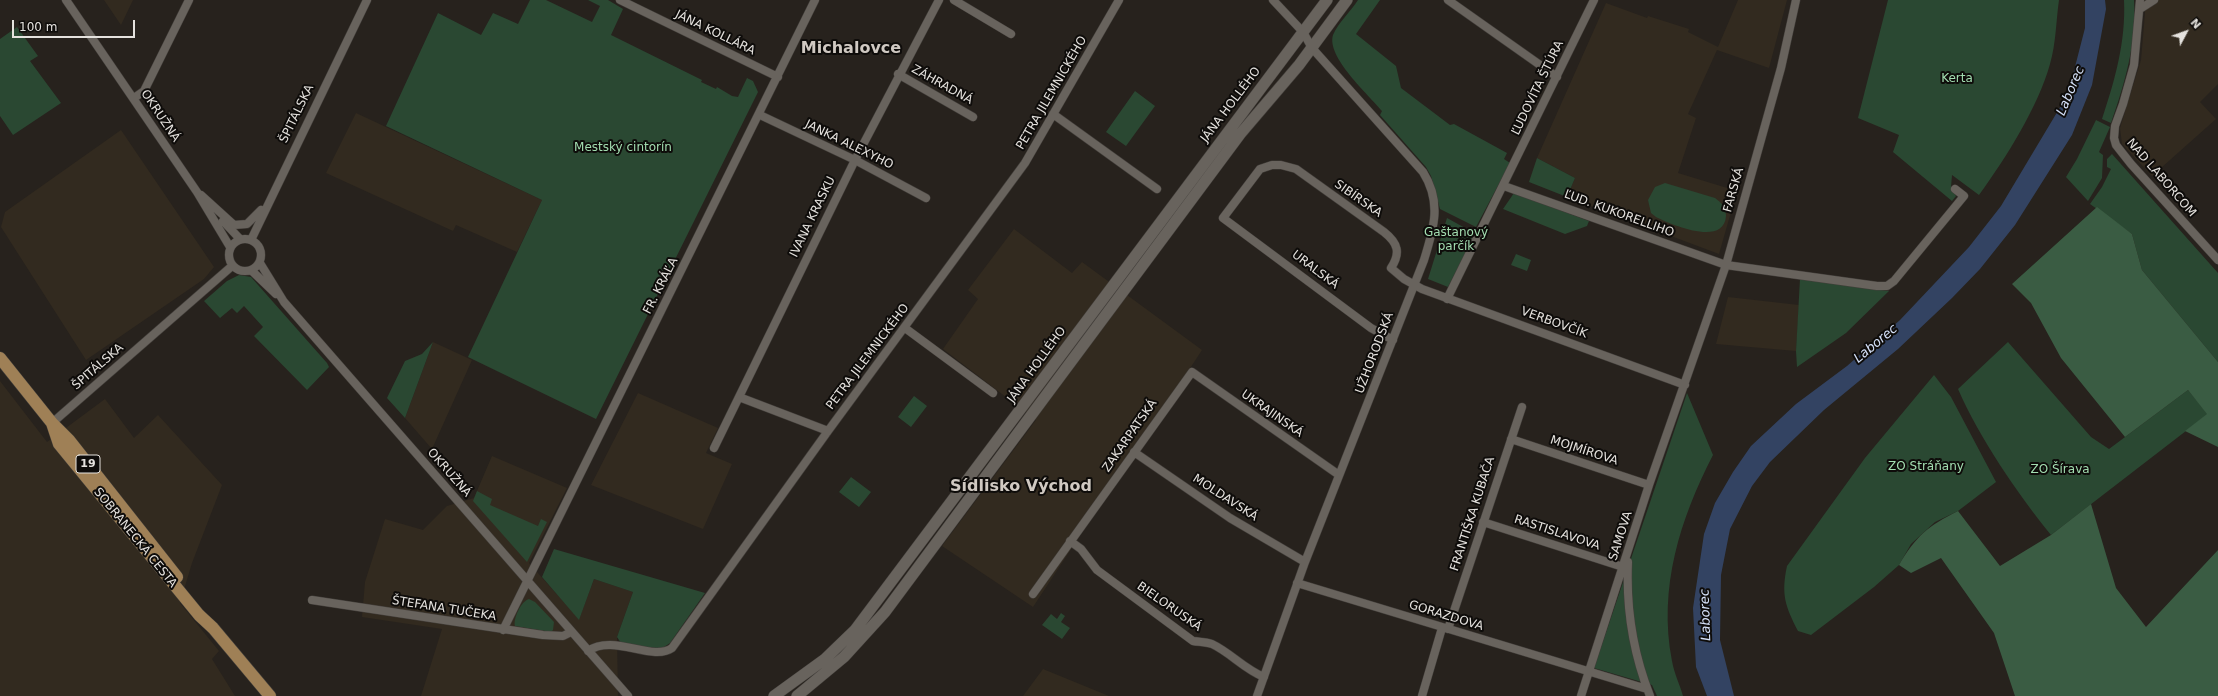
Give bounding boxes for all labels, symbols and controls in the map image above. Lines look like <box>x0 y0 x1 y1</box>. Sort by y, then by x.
street label: JÁNA KOLLÁRA <box>673 7 757 59</box>
scale bar <box>14 12 137 38</box>
north arrow <box>2166 12 2206 52</box>
text: N <box>2188 16 2203 32</box>
text: 100 m <box>19 20 57 34</box>
street label: PETRA JILEMNICKÉHO <box>1014 34 1090 152</box>
street label: ĽUDOVÍTA ŠTÚRA <box>1509 38 1567 138</box>
district label: Michalovce <box>801 39 901 59</box>
street label: ZÁHRADNÁ <box>909 62 975 108</box>
water label: Laborec <box>2054 64 2088 118</box>
street label: JÁNA HOLLÉHO <box>1198 65 1264 145</box>
park label: Kerta <box>1941 72 1973 86</box>
street label: ŠPITÁLSKA <box>277 82 317 146</box>
street label: OKRUŽNÁ <box>137 87 183 145</box>
street label: JANKA ALEXYHO <box>802 117 896 173</box>
street label: NAD LABORCOM <box>2123 136 2199 220</box>
park label: Mestský cintorín <box>574 141 672 155</box>
street label: FARSKÁ <box>1721 166 1747 214</box>
street label: IVANA KRASKU <box>787 174 839 260</box>
street label: SIBÍRSKA <box>1331 177 1385 221</box>
street label: ĽUD. KUKORELLIHO <box>1562 187 1676 241</box>
park label: Gaštanový parčík <box>1424 226 1488 254</box>
street label: URALSKÁ <box>1289 248 1341 292</box>
street label: FR. KRÁĽA <box>641 255 681 317</box>
street label: PETRA JILEMNICKÉHO <box>824 301 912 413</box>
street label: VERBOVČÍK <box>1519 304 1589 342</box>
street label: UŽHORODSKÁ <box>1353 310 1397 396</box>
water label: Laborec <box>1851 321 1901 367</box>
street label: JÁNA HOLLÉHO <box>1005 324 1069 406</box>
street label: ŠPITÁLSKA <box>69 341 127 393</box>
street label: UKRAJINSKÁ <box>1238 387 1306 441</box>
street label: ZAKARPATSKÁ <box>1100 397 1160 475</box>
street label: MOJMÍROVA <box>1548 433 1620 469</box>
street label: OKRUŽNÁ <box>424 446 474 500</box>
road number: 19 <box>76 455 100 473</box>
street label: FRANTIŠKA KUBAČA <box>1448 455 1498 573</box>
park label: ZO Stráňany <box>1888 460 1964 474</box>
park label: ZO Šírava <box>2030 463 2090 477</box>
street label: MOLDAVSKÁ <box>1190 472 1260 524</box>
district label: Sídlisko Východ <box>950 477 1092 497</box>
street label: SOBRANECKÁ CESTA <box>90 485 180 591</box>
street label: SAMOVA <box>1606 509 1636 563</box>
street label: RASTISLAVOVA <box>1512 512 1602 554</box>
street label: BIELORUSKÁ <box>1134 579 1204 635</box>
water label: Laborec <box>1697 589 1715 641</box>
street label: ŠTEFANA TUČEKA <box>391 594 497 624</box>
street label: GORAZDOVA <box>1407 598 1485 634</box>

